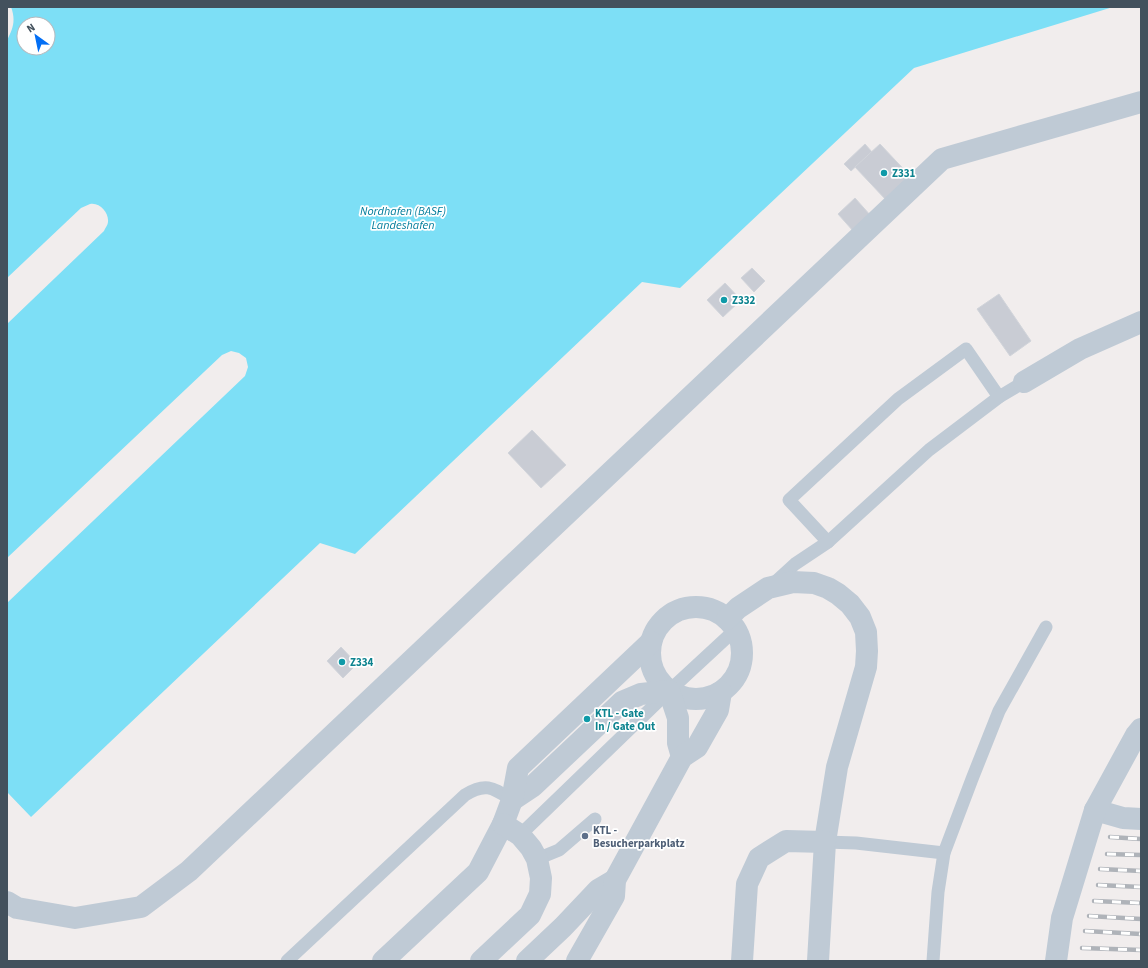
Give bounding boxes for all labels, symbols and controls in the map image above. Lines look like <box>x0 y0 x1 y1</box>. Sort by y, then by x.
north arrow <box>16 16 56 56</box>
text: N <box>24 20 38 36</box>
place label: Z331 <box>892 166 916 181</box>
marker: Z331 <box>879 168 889 178</box>
water label: Nordhafen (BASF) Landeshafen <box>360 203 446 234</box>
place label: Z332 <box>732 293 756 308</box>
marker: Z332 <box>719 295 729 305</box>
place label: Z334 <box>350 655 374 670</box>
marker: Z334 <box>337 657 347 667</box>
place label: KTL - Gate In / Gate Out <box>595 706 656 734</box>
marker: KTL - Gate In / Gate Out <box>582 714 592 724</box>
place label: KTL - Besucherparkplatz <box>593 823 685 851</box>
marker: KTL - Besucherparkplatz <box>580 831 590 841</box>

